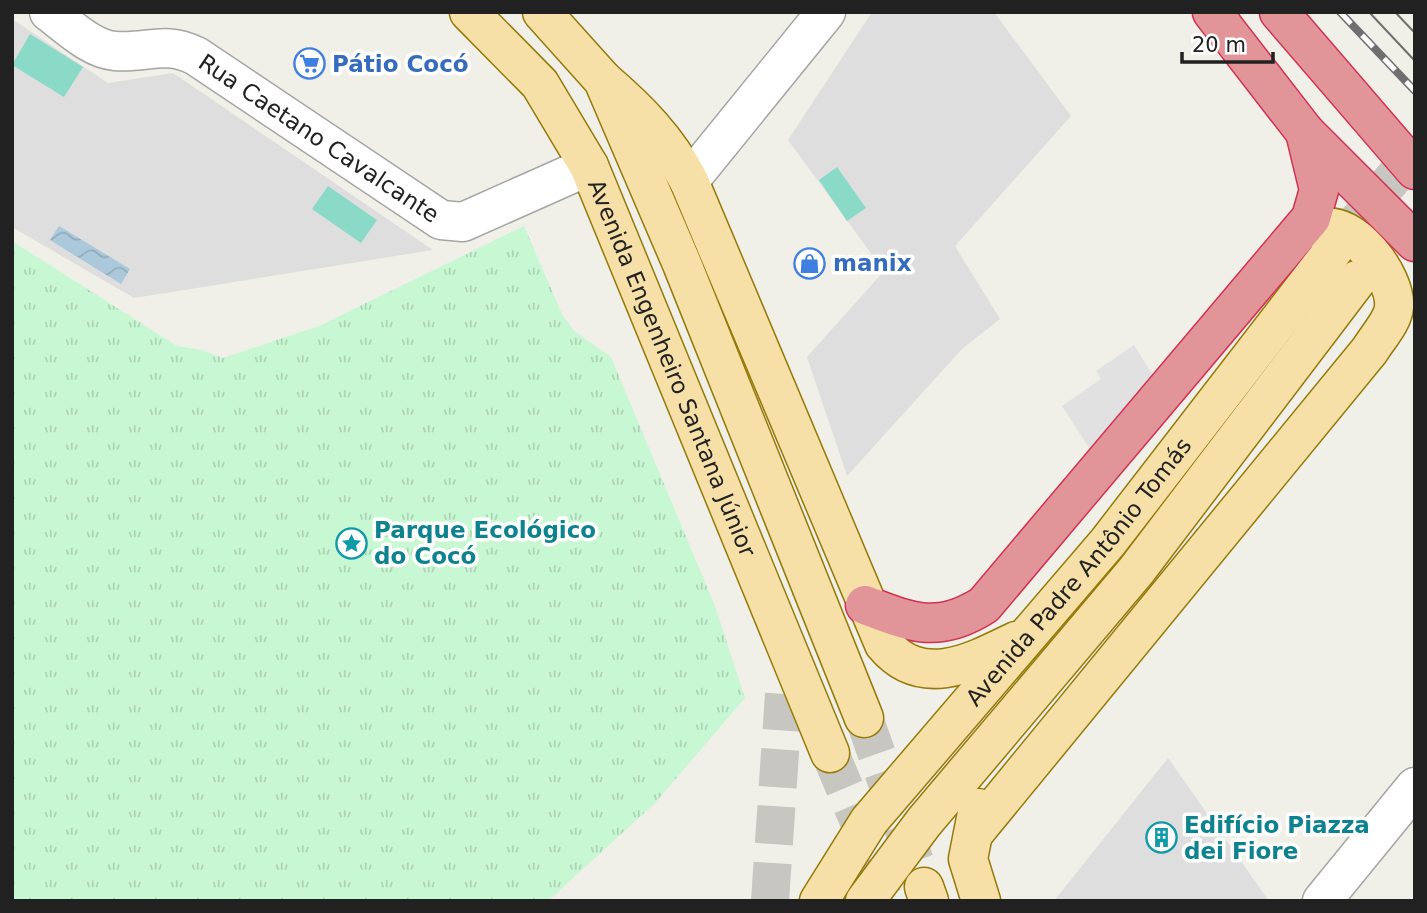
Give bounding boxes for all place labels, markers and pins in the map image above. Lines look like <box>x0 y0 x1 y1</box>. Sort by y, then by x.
supermarket icon: Pátio Cocó <box>292 47 326 81</box>
place label: Pátio Cocó <box>332 51 469 77</box>
shop icon: manix <box>793 246 827 280</box>
place label: manix <box>833 250 912 276</box>
place label: Parque Ecológico do Cocó <box>374 517 596 569</box>
place icon: Parque Ecológico do Cocó <box>334 526 368 560</box>
place label: Edifício Piazza dei Fiore <box>1184 812 1370 864</box>
building icon: Edifício Piazza dei Fiore <box>1144 821 1178 855</box>

